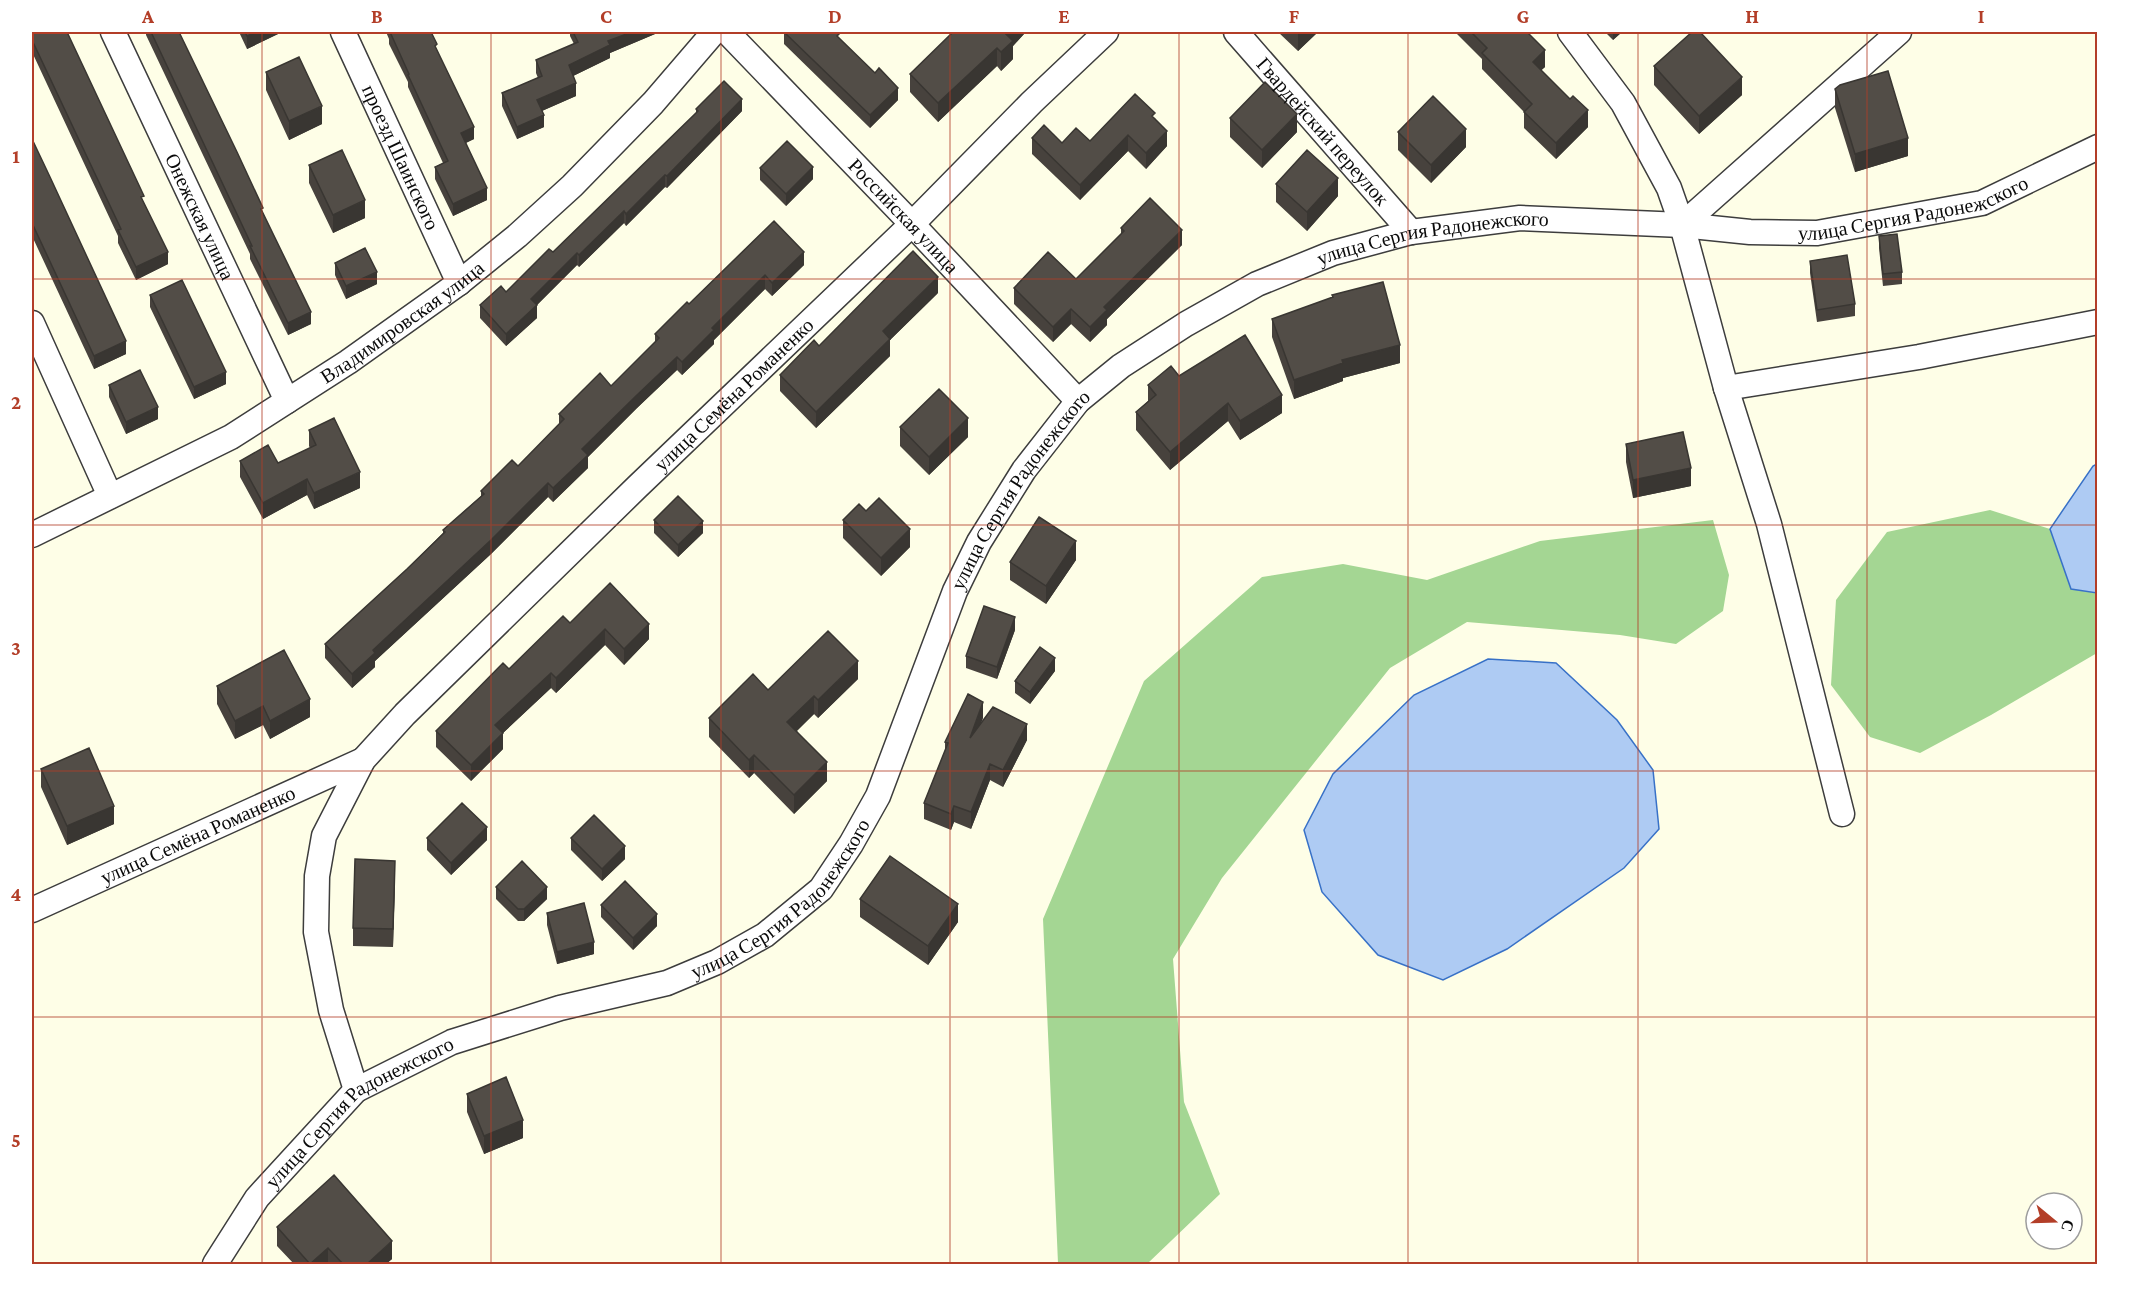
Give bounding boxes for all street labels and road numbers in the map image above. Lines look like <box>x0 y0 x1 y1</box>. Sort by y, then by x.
street label: Гвардейский переулок <box>1252 53 1394 210</box>
street label: проезд Шаинского <box>358 81 444 233</box>
street label: Онежская улица <box>161 150 239 283</box>
street label: Российская улица <box>844 154 963 278</box>
street label: улица Сергия Радонежского <box>1798 172 2031 245</box>
street label: улица Сергия Радонежского <box>1313 207 1549 270</box>
street label: Владимировская улица <box>316 256 488 388</box>
street label: улица Семёна Романенко <box>650 314 818 476</box>
street label: улица Сергия Радонежского <box>946 385 1094 594</box>
street label: улица Семёна Романенко <box>97 781 298 889</box>
street label: улица Сергия Радонежского <box>687 815 874 984</box>
street label: улица Сергия Радонежского <box>261 1032 457 1193</box>

